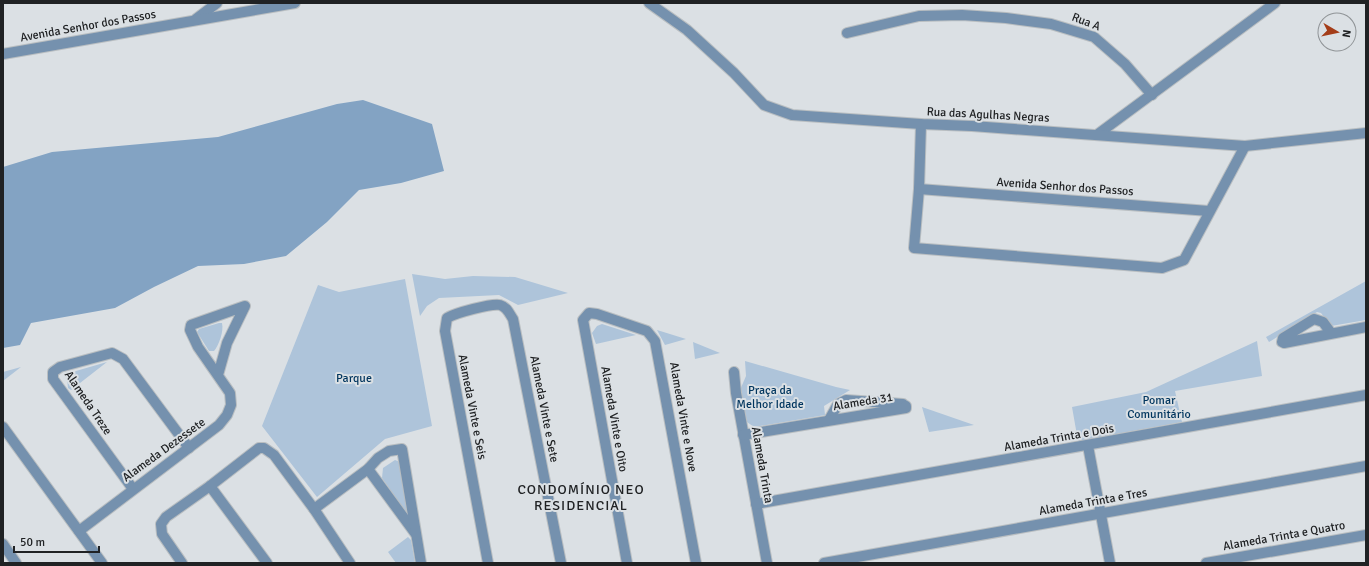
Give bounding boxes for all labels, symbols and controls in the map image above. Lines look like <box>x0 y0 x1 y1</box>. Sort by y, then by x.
street label: Avenida Senhor dos Passos <box>19 7 157 45</box>
street label: Rua A <box>1070 10 1103 35</box>
north arrow <box>1317 12 1357 52</box>
text: N <box>1339 29 1353 38</box>
street label: Rua das Agulhas Negras <box>926 104 1050 126</box>
street label: Avenida Senhor dos Passos <box>996 175 1134 199</box>
street label: Alameda Vinte e Seis <box>454 353 490 461</box>
street label: Alameda Vinte e Sete <box>526 354 562 464</box>
street label: Alameda Vinte e Nove <box>666 361 700 473</box>
street label: Alameda Vinte e Oito <box>597 365 631 473</box>
street label: Alameda Treze <box>61 368 115 438</box>
park label: Parque <box>336 371 372 386</box>
park label: Praça da Melhor Idade <box>736 383 804 412</box>
street label: Alameda 31 <box>832 390 894 414</box>
park label: Pomar Comunitário <box>1127 393 1191 422</box>
street label: Alameda Dezessete <box>120 415 208 485</box>
street label: Alameda Trinta e Dois <box>1003 421 1115 455</box>
street label: Alameda Trinta <box>748 426 776 504</box>
district label: CONDOMÍNIO NEO RESIDENCIAL <box>517 481 645 514</box>
street label: Alameda Trinta e Tres <box>1038 485 1148 519</box>
street label: Alameda Trinta e Quatro <box>1222 518 1346 554</box>
scale bar <box>14 528 99 554</box>
text: 50 m <box>20 535 45 550</box>

